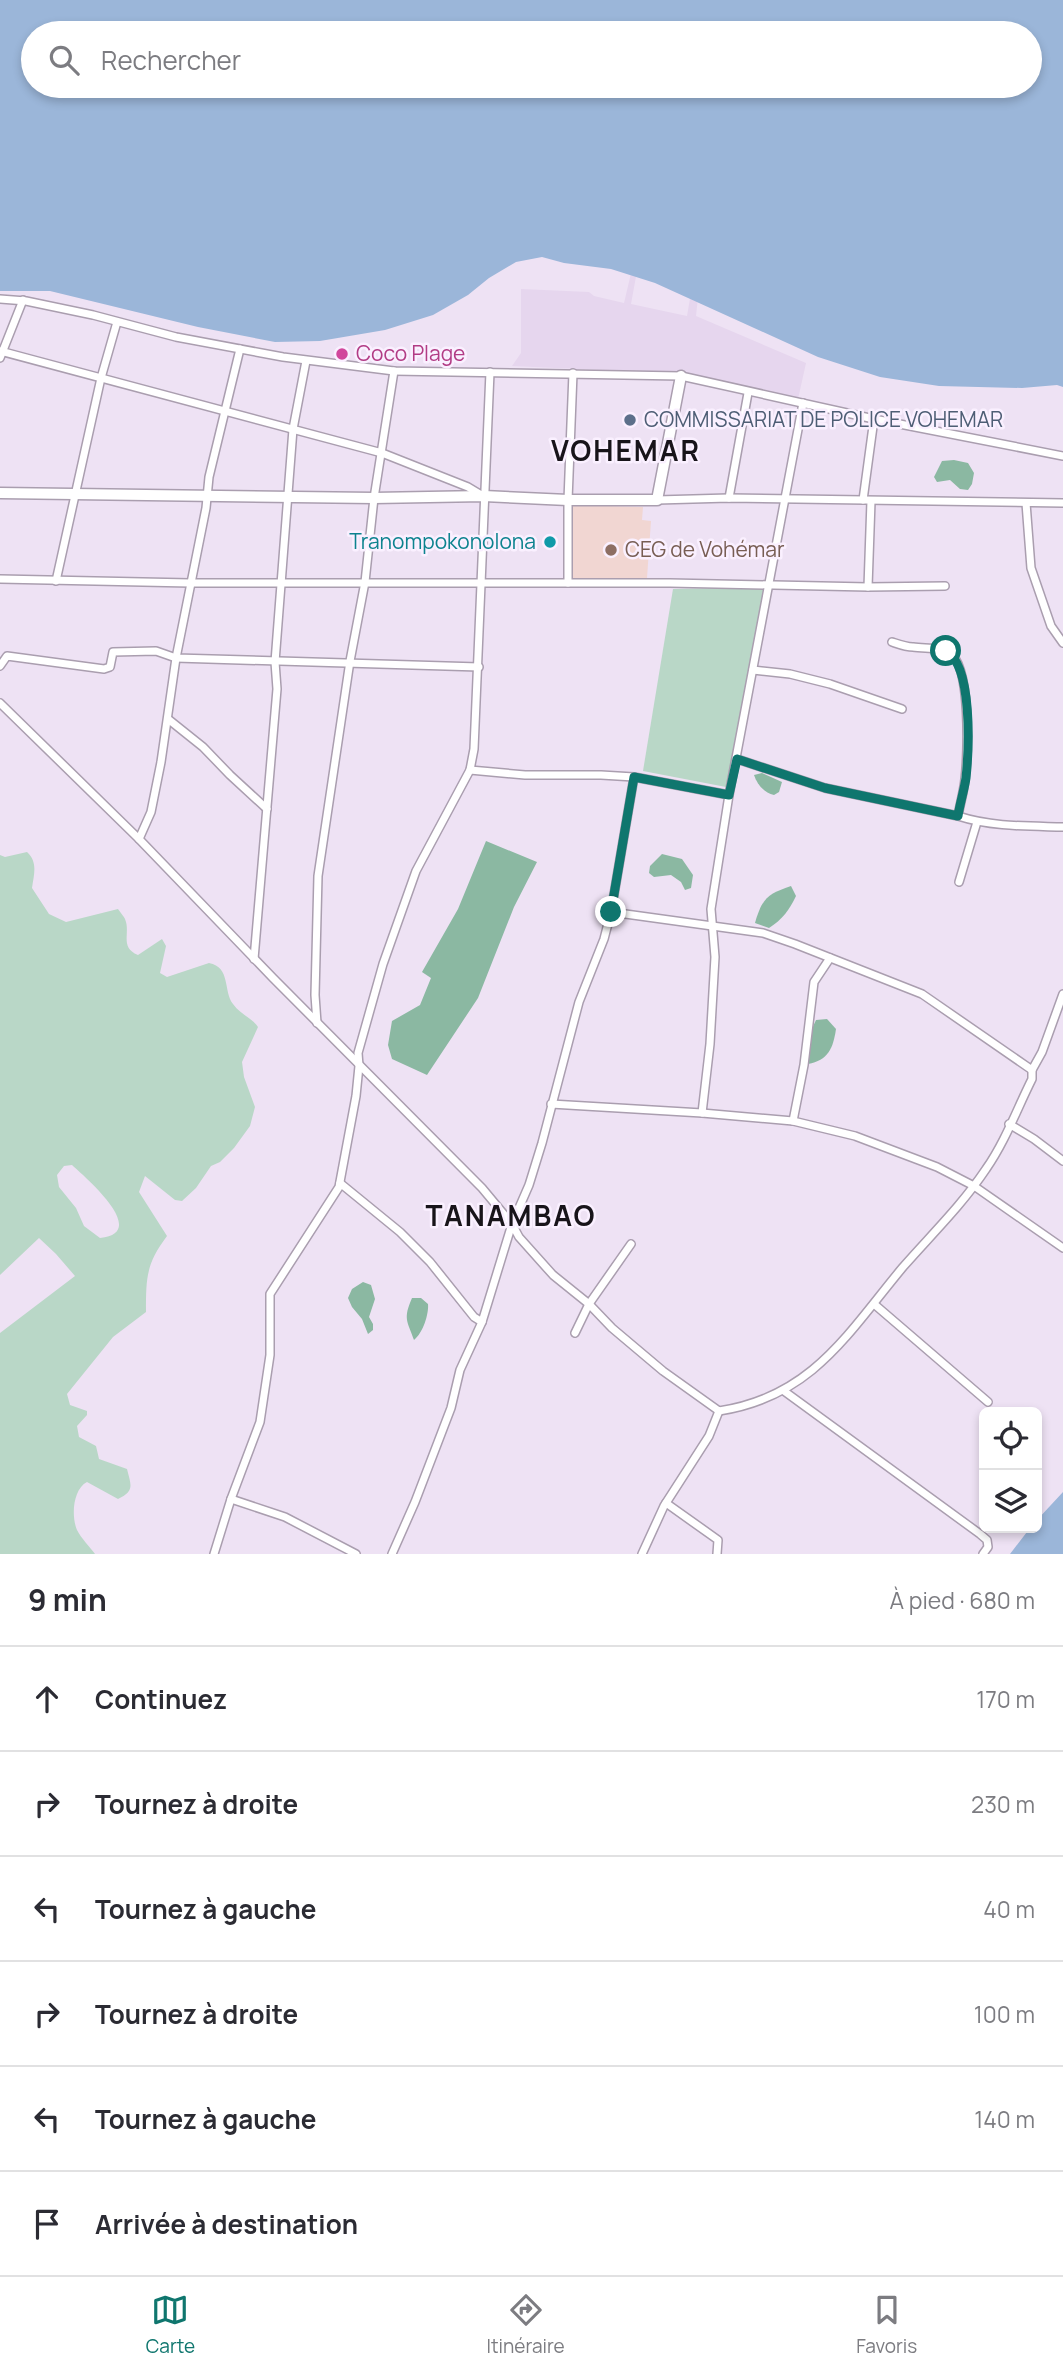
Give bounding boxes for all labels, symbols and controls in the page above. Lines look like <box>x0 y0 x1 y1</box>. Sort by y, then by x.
search box <box>21 21 1042 98</box>
icon: search <box>45 41 83 79</box>
text: Rechercher <box>101 42 241 78</box>
place label: Coco Plage <box>356 339 465 367</box>
marker: Coco Plage <box>334 346 350 362</box>
place label: COMMISSARIAT DE POLICE VOHEMAR <box>644 405 1003 433</box>
marker: COMMISSARIAT DE POLICE VOHEMAR <box>622 412 638 428</box>
district label: VOHEMAR <box>551 431 701 469</box>
place label: Tranompokonolona <box>349 527 536 555</box>
marker: Tranompokonolona <box>542 534 558 550</box>
place label: CEG de Vohémar <box>625 535 785 563</box>
marker: CEG de Vohémar <box>603 542 619 558</box>
route start <box>930 635 961 666</box>
route end <box>595 896 626 927</box>
district label: TANAMBAO <box>426 1196 596 1234</box>
map controls <box>979 1407 1042 1533</box>
button: locate <box>979 1407 1042 1470</box>
button: layers <box>979 1470 1042 1533</box>
text: 9 min <box>28 1579 107 1620</box>
text: À pied · 680 m <box>890 1584 1035 1616</box>
icon: ahead <box>28 1680 66 1718</box>
text: Continuez <box>95 1681 227 1717</box>
text: 170 m <box>976 1683 1035 1715</box>
icon: right <box>28 1785 66 1823</box>
text: Tournez à droite <box>95 1786 298 1822</box>
text: 230 m <box>971 1788 1035 1820</box>
icon: left <box>28 1890 66 1928</box>
text: Tournez à gauche <box>95 1891 316 1927</box>
text: 40 m <box>983 1893 1035 1925</box>
icon: right <box>28 1995 66 2033</box>
text: Tournez à droite <box>95 1996 298 2032</box>
text: 100 m <box>974 1998 1035 2030</box>
icon: left <box>28 2100 66 2138</box>
text: Tournez à gauche <box>95 2101 316 2137</box>
text: 140 m <box>974 2103 1035 2135</box>
icon: arrive <box>28 2205 66 2243</box>
text: Arrivée à destination <box>95 2206 358 2242</box>
tab: Carte <box>146 2291 195 2359</box>
tab: Itinéraire <box>487 2291 565 2359</box>
tab: Favoris <box>856 2291 917 2359</box>

